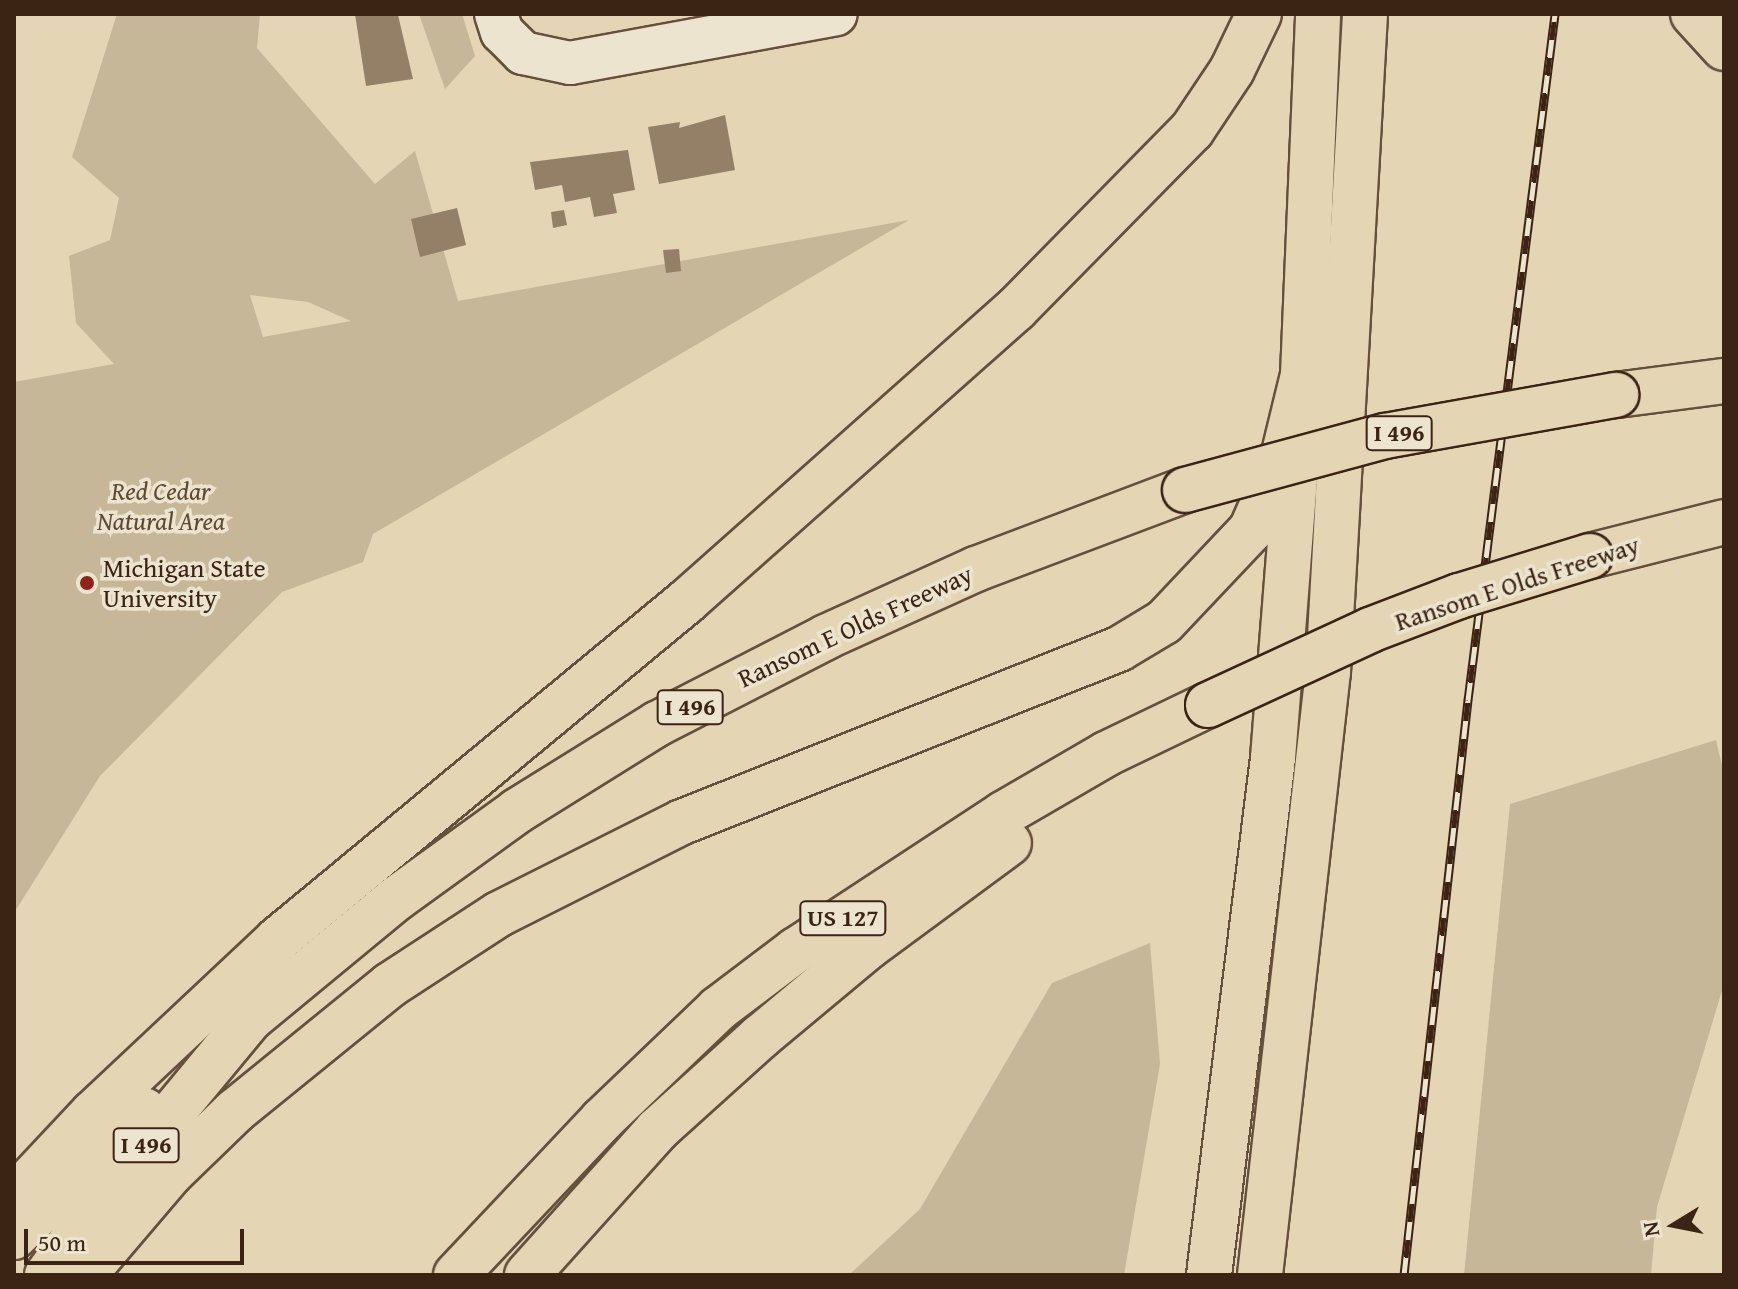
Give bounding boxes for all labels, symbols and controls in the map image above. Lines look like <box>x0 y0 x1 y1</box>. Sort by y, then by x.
road number: I 496 <box>1365 413 1433 453</box>
park label: Red Cedar Natural Area <box>97 475 225 536</box>
street label: Ransom E Olds Freeway <box>1391 529 1643 637</box>
place label: Michigan State University <box>103 552 266 614</box>
street label: Ransom E Olds Freeway <box>733 558 977 694</box>
marker: Michigan State University <box>78 574 96 592</box>
road number: I 496 <box>656 687 724 727</box>
road number: US 127 <box>799 898 887 938</box>
road number: I 496 <box>112 1125 180 1165</box>
north arrow <box>1634 1185 1714 1265</box>
scale bar <box>28 1213 248 1263</box>
text: N <box>1633 1219 1667 1239</box>
text: 50 m <box>38 1225 86 1260</box>

